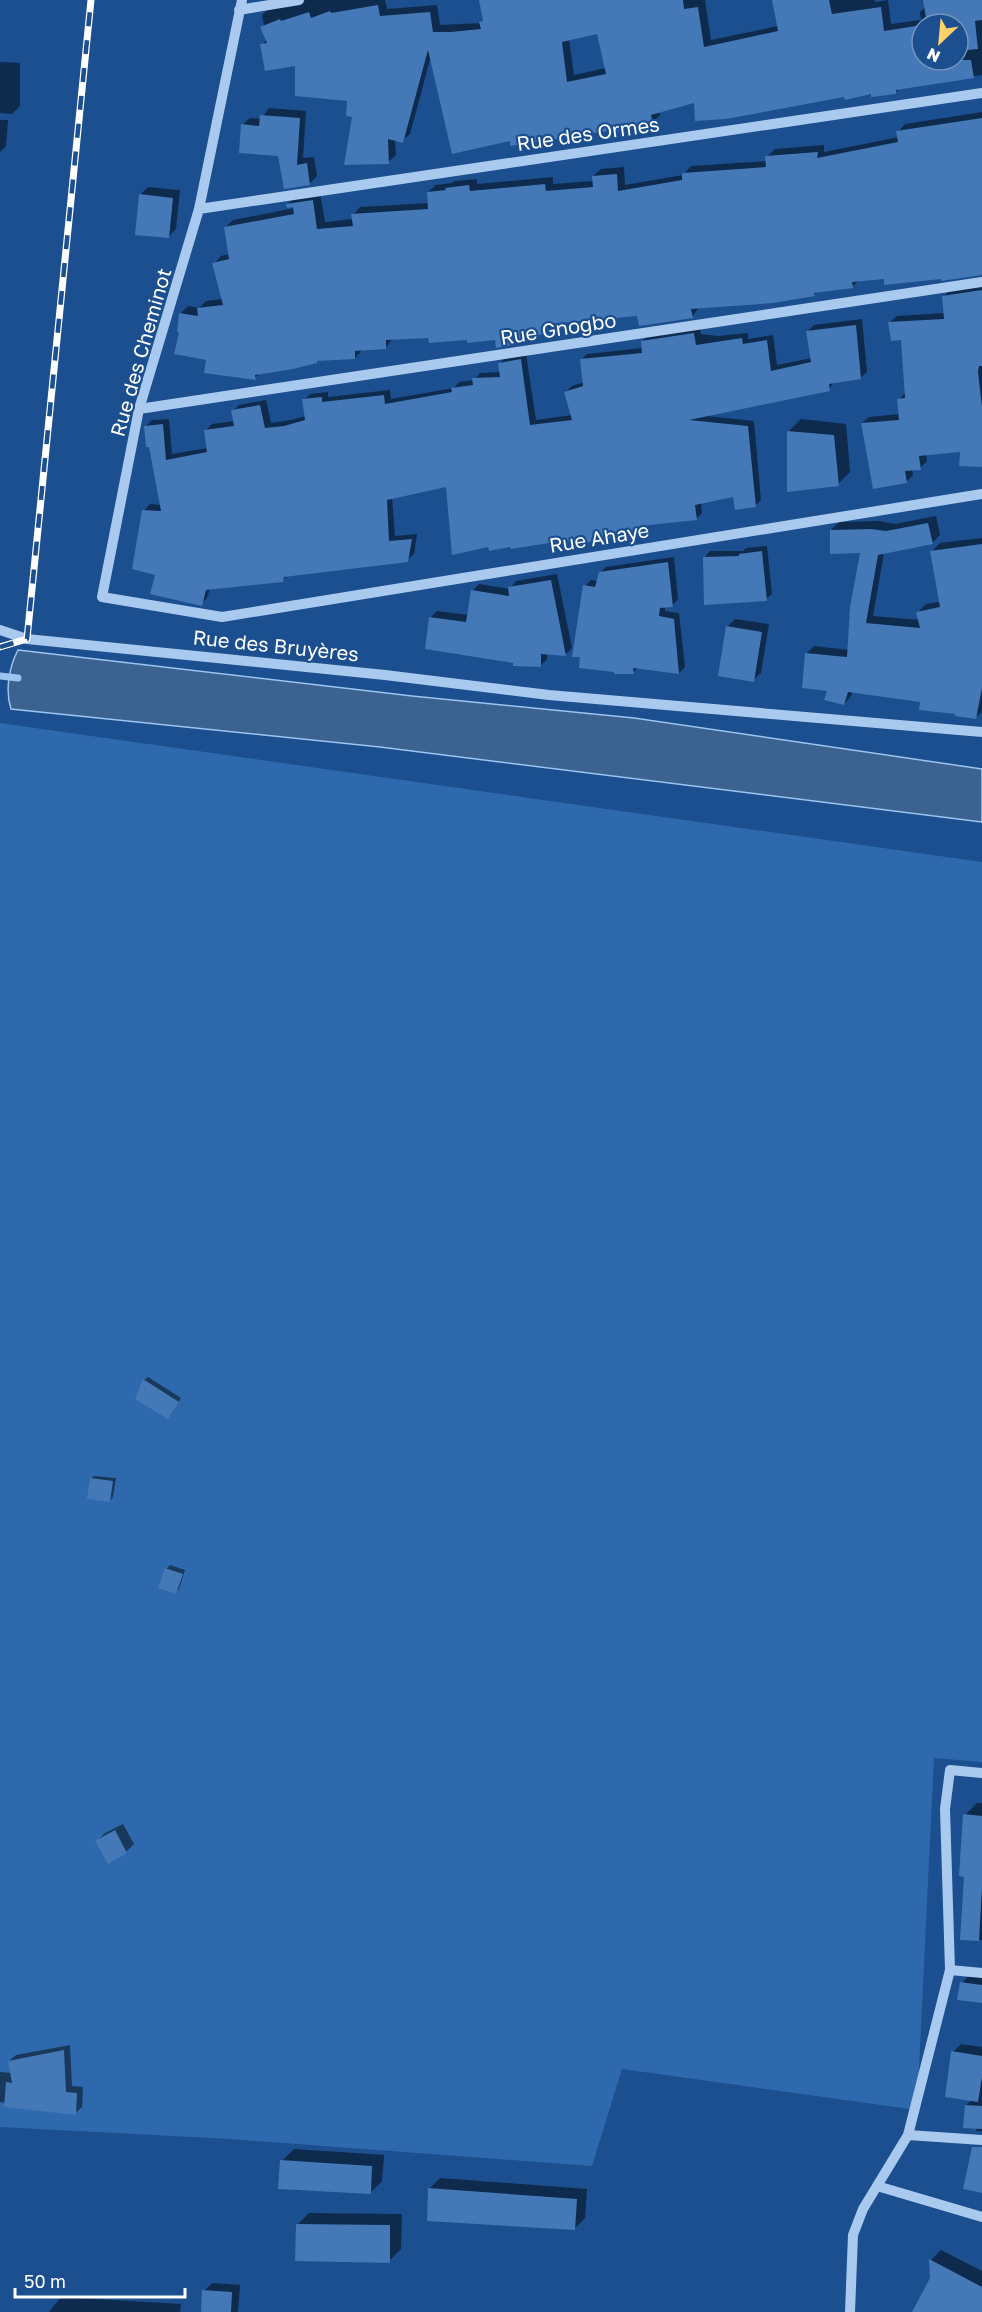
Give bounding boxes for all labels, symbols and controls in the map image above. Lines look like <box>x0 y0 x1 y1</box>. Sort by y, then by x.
north arrow <box>910 12 970 72</box>
text: N <box>924 44 943 67</box>
street label: Rue des Ormes <box>515 111 661 155</box>
street label: Rue des Cheminot <box>104 265 176 439</box>
street label: Rue Gnogbo <box>498 307 618 349</box>
street label: Rue Ahaye <box>547 517 651 557</box>
street label: Rue des Bruyères <box>192 624 360 666</box>
scale bar <box>15 2261 184 2299</box>
text: 50 m <box>24 2270 66 2292</box>

